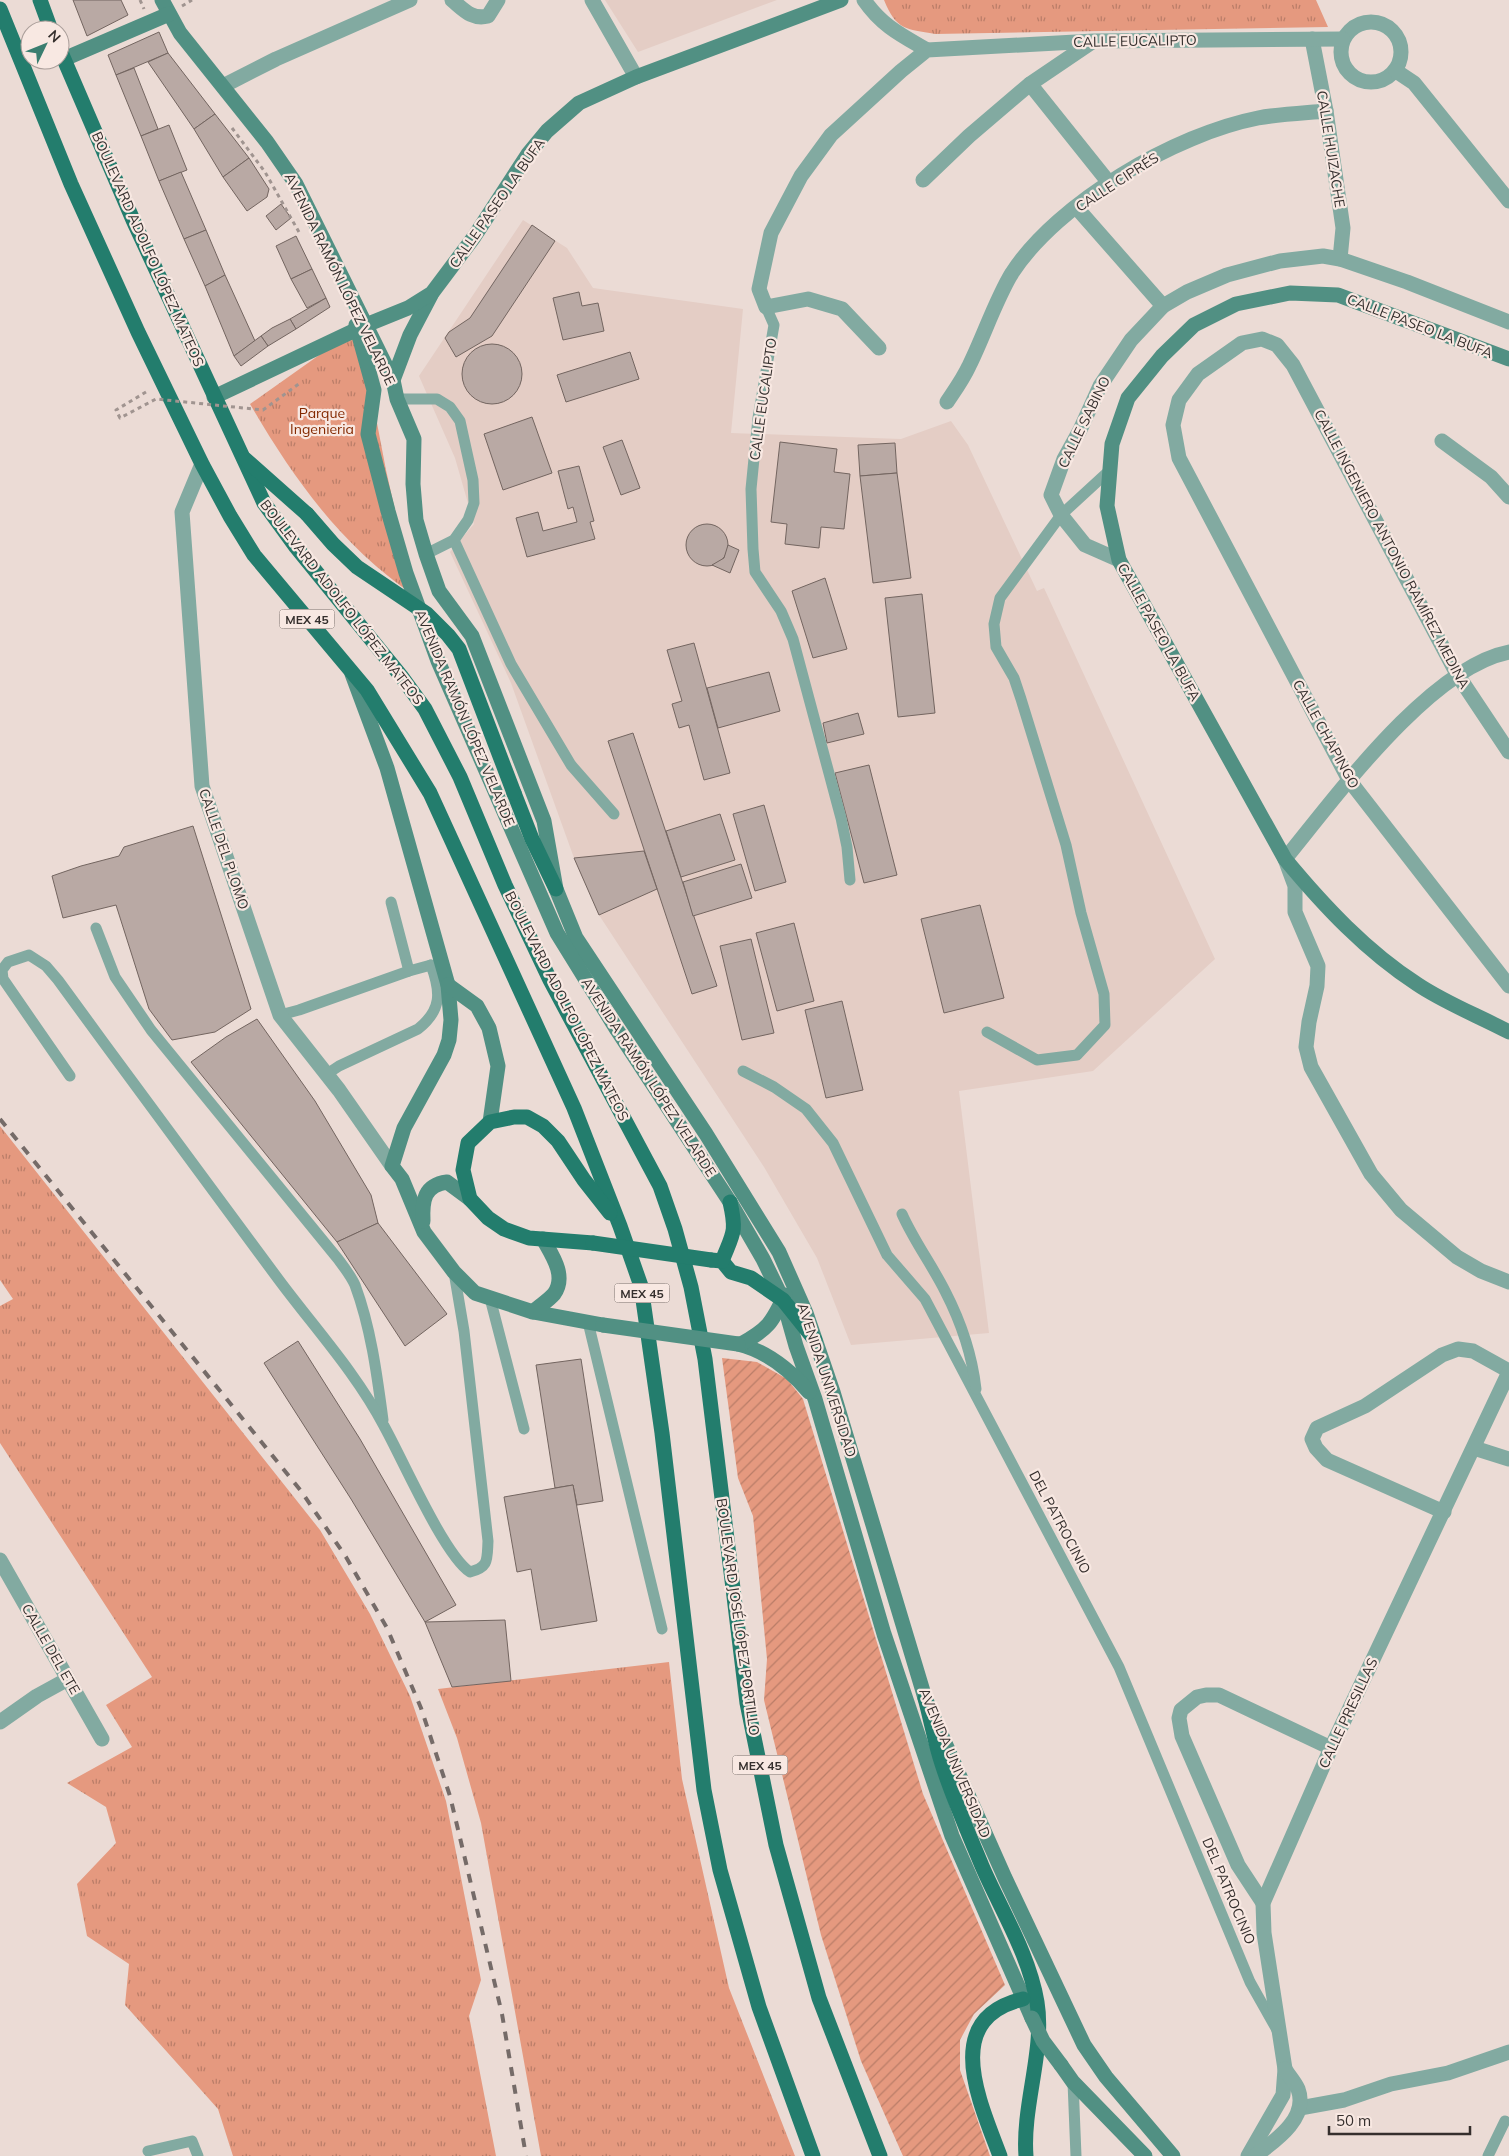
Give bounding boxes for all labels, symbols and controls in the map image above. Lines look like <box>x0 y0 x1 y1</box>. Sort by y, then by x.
north arrow <box>20 20 70 70</box>
text: N <box>44 26 65 46</box>
street label: CALLE EUCALIPTO <box>1073 31 1197 51</box>
street label: CALLE HUIZACHE <box>1313 89 1349 209</box>
street label: BOULEVARD ADOLFO LÓPEZ MATEOS <box>88 129 208 370</box>
street label: CALLE PASEO LA BUFA <box>445 134 549 272</box>
street label: CALLE CIPRÉS <box>1072 148 1162 216</box>
street label: AVENIDA RAMÓN LÓPEZ VELARDE <box>281 170 399 388</box>
street label: CALLE PASEO LA BUFA <box>1344 290 1496 362</box>
street label: CALLE EUCALIPTO <box>745 337 781 461</box>
street label: CALLE SABINO <box>1054 373 1114 471</box>
park label: Parque Ingenieria <box>290 404 354 438</box>
street label: CALLE INGENIERO ANTONIO RAMÍREZ MEDINA <box>1310 406 1474 693</box>
street label: BOULEVARD ADOLFO LÓPEZ MATEOS <box>256 496 428 708</box>
street label: CALLE PASEO LA BUFA <box>1114 560 1205 705</box>
street label: AVENIDA RAMÓN LÓPEZ VELARDE <box>411 607 519 829</box>
road number: MEX 45 <box>280 610 334 628</box>
street label: CALLE CHAPINGO <box>1289 676 1363 792</box>
street label: CALLE DEL PLOMO <box>195 786 253 912</box>
street label: BOULEVARD ADOLFO LÓPEZ MATEOS <box>501 888 633 1124</box>
street label: AVENIDA RAMÓN LÓPEZ VELARDE <box>578 974 720 1180</box>
road number: MEX 45 <box>614 1284 670 1302</box>
street label: AVENIDA UNIVERSIDAD <box>794 1301 860 1459</box>
street label: DEL PATROCINIO <box>1025 1467 1095 1577</box>
street label: BOULEVARD JOSÉ LÓPEZ PORTILLO <box>712 1497 764 1737</box>
street label: CALLE DEL ETE <box>18 1601 84 1697</box>
street label: CALLE PRESILLAS <box>1315 1655 1382 1771</box>
street label: AVENIDA UNIVERSIDAD <box>915 1685 995 1841</box>
road number: MEX 45 <box>732 1756 788 1774</box>
street label: DEL PATROCINIO <box>1198 1835 1260 1947</box>
scale bar <box>1329 2104 1470 2136</box>
text: 50 m <box>1336 2111 1371 2130</box>

